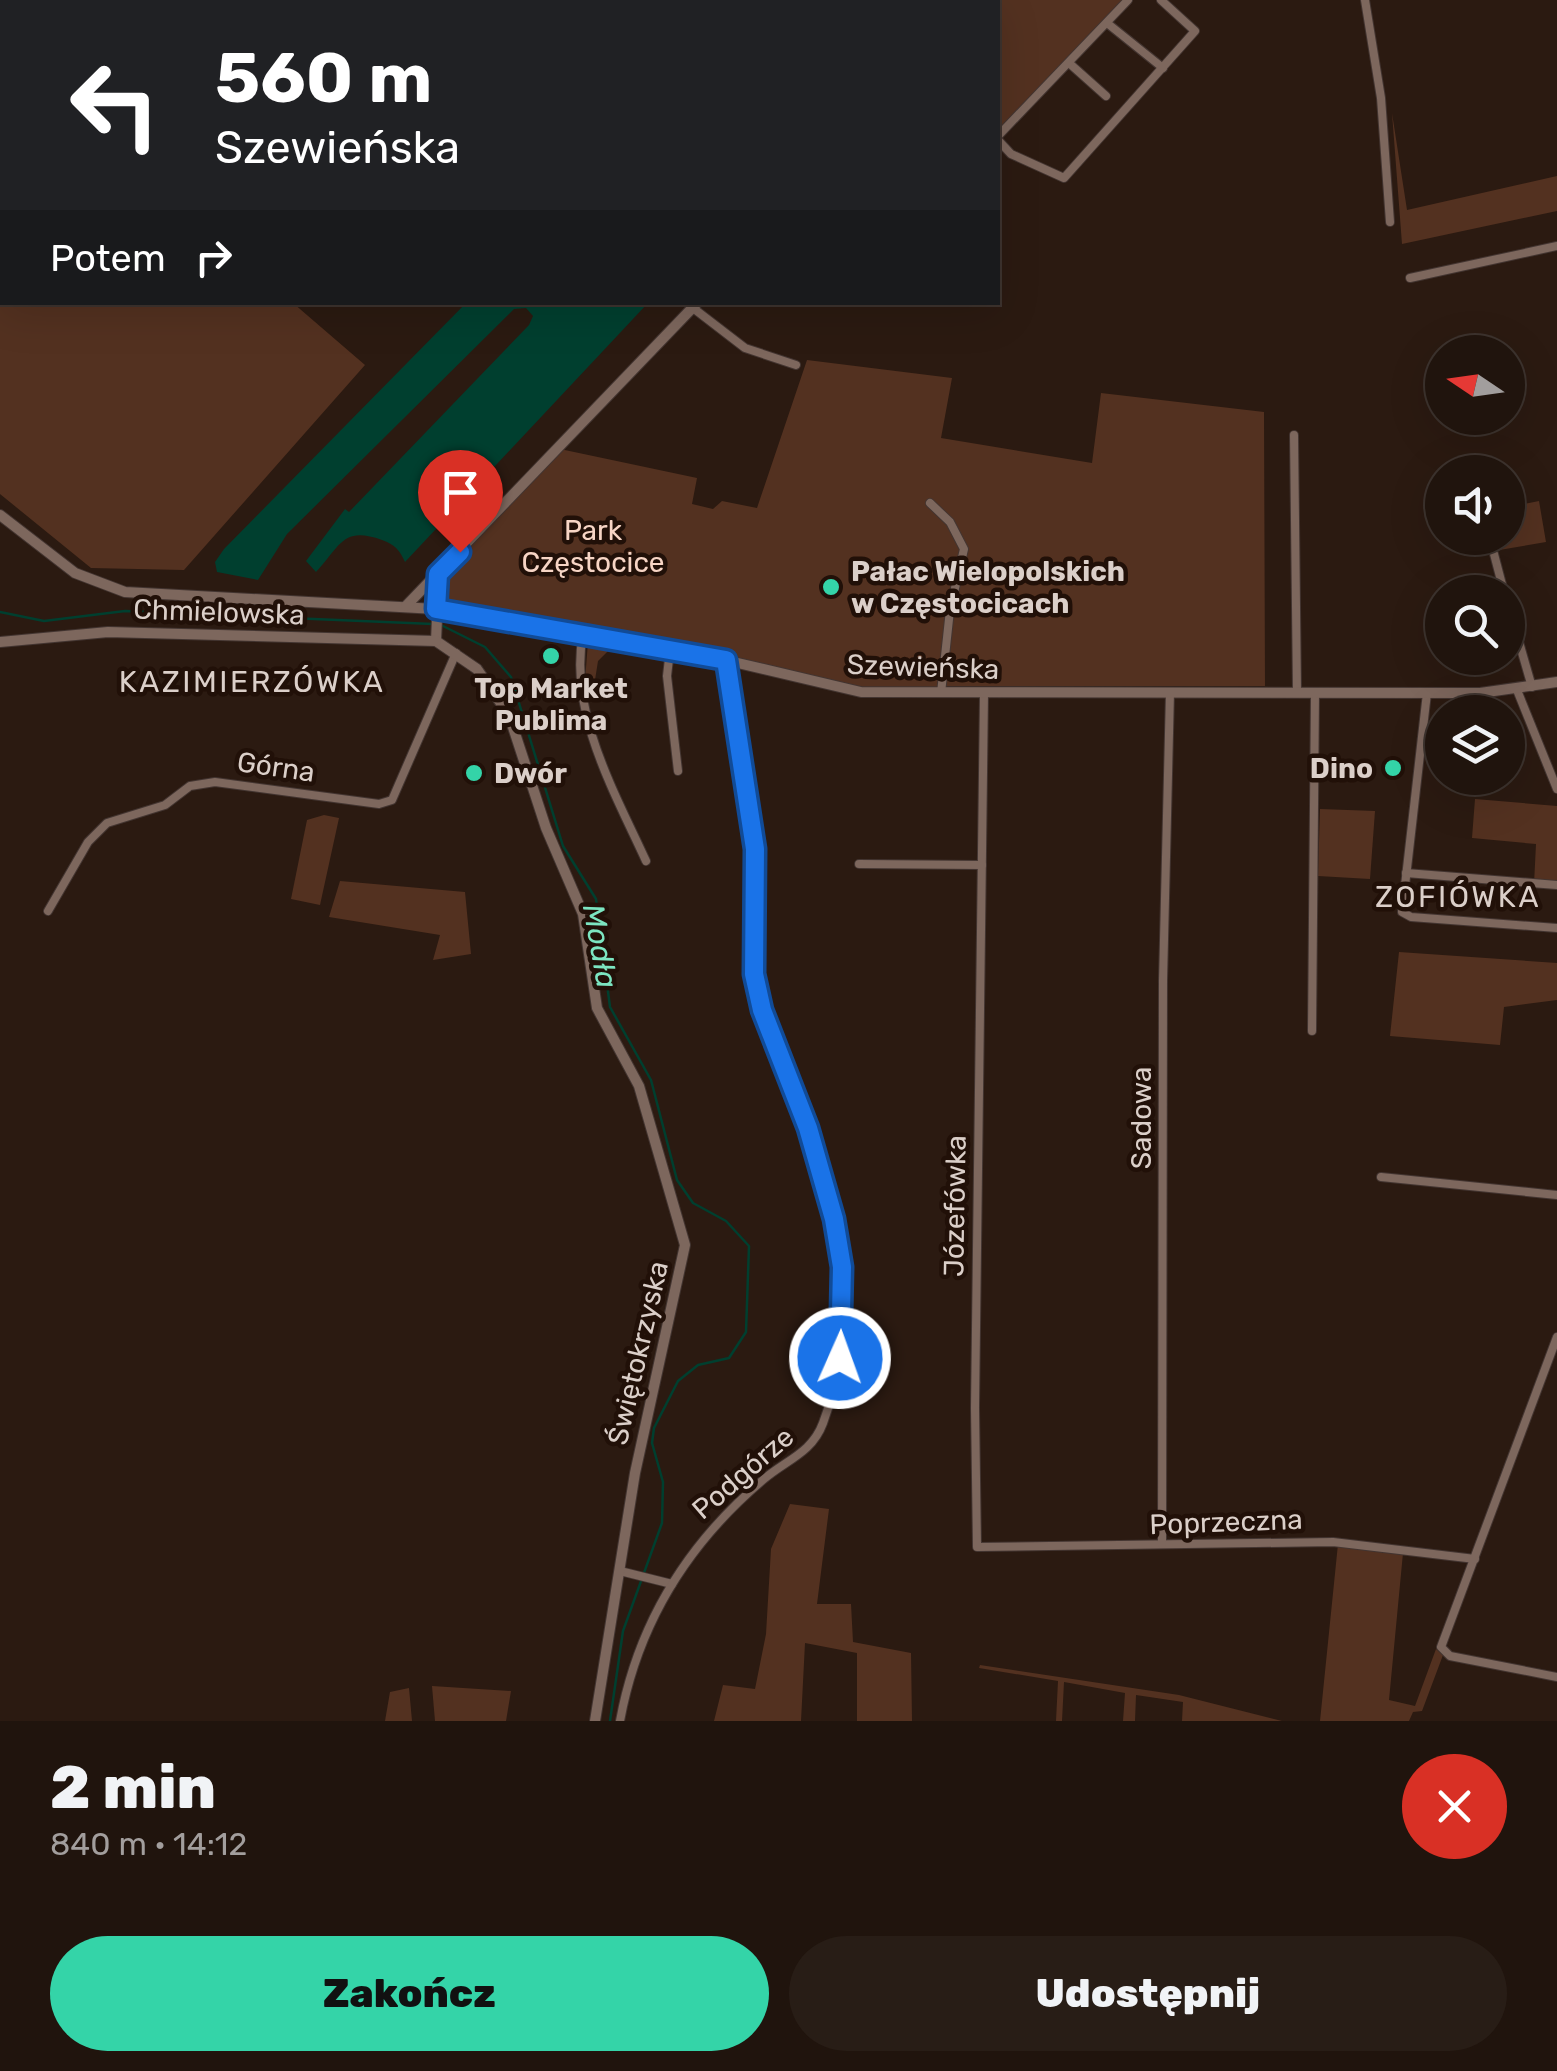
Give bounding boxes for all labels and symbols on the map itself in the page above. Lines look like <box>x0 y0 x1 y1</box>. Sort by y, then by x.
north arrow <box>1425 335 1525 435</box>
pin <box>418 450 503 553</box>
park label: Park Częstocice <box>521 514 665 579</box>
place label: Pałac Wielopolskich w Częstocicach <box>851 555 1125 620</box>
marker: Pałac Wielopolskich w Częstocicach <box>820 576 842 598</box>
street label: Chmielowska <box>133 593 305 631</box>
marker: Top Market Publima <box>540 645 562 667</box>
street label: Szewieńska <box>846 648 1000 686</box>
district label: KAZIMIERZÓWKA <box>119 664 385 700</box>
place label: Top Market Publima <box>474 672 628 737</box>
street label: Górna <box>235 745 317 789</box>
place label: Dino <box>1310 752 1373 785</box>
place label: Dwór <box>494 757 567 790</box>
marker: Dino <box>1382 757 1404 779</box>
marker: Dwór <box>463 762 485 784</box>
district label: ZOFIÓWKA <box>1375 879 1541 915</box>
water label: Modła <box>575 901 625 991</box>
street label: Sadowa <box>1125 1067 1158 1169</box>
street label: Józefówka <box>937 1135 973 1277</box>
street label: Świętokrzyska <box>601 1258 675 1448</box>
position arrow <box>788 1306 892 1410</box>
street label: Podgórze <box>685 1420 801 1526</box>
street label: Poprzeczna <box>1149 1503 1303 1541</box>

